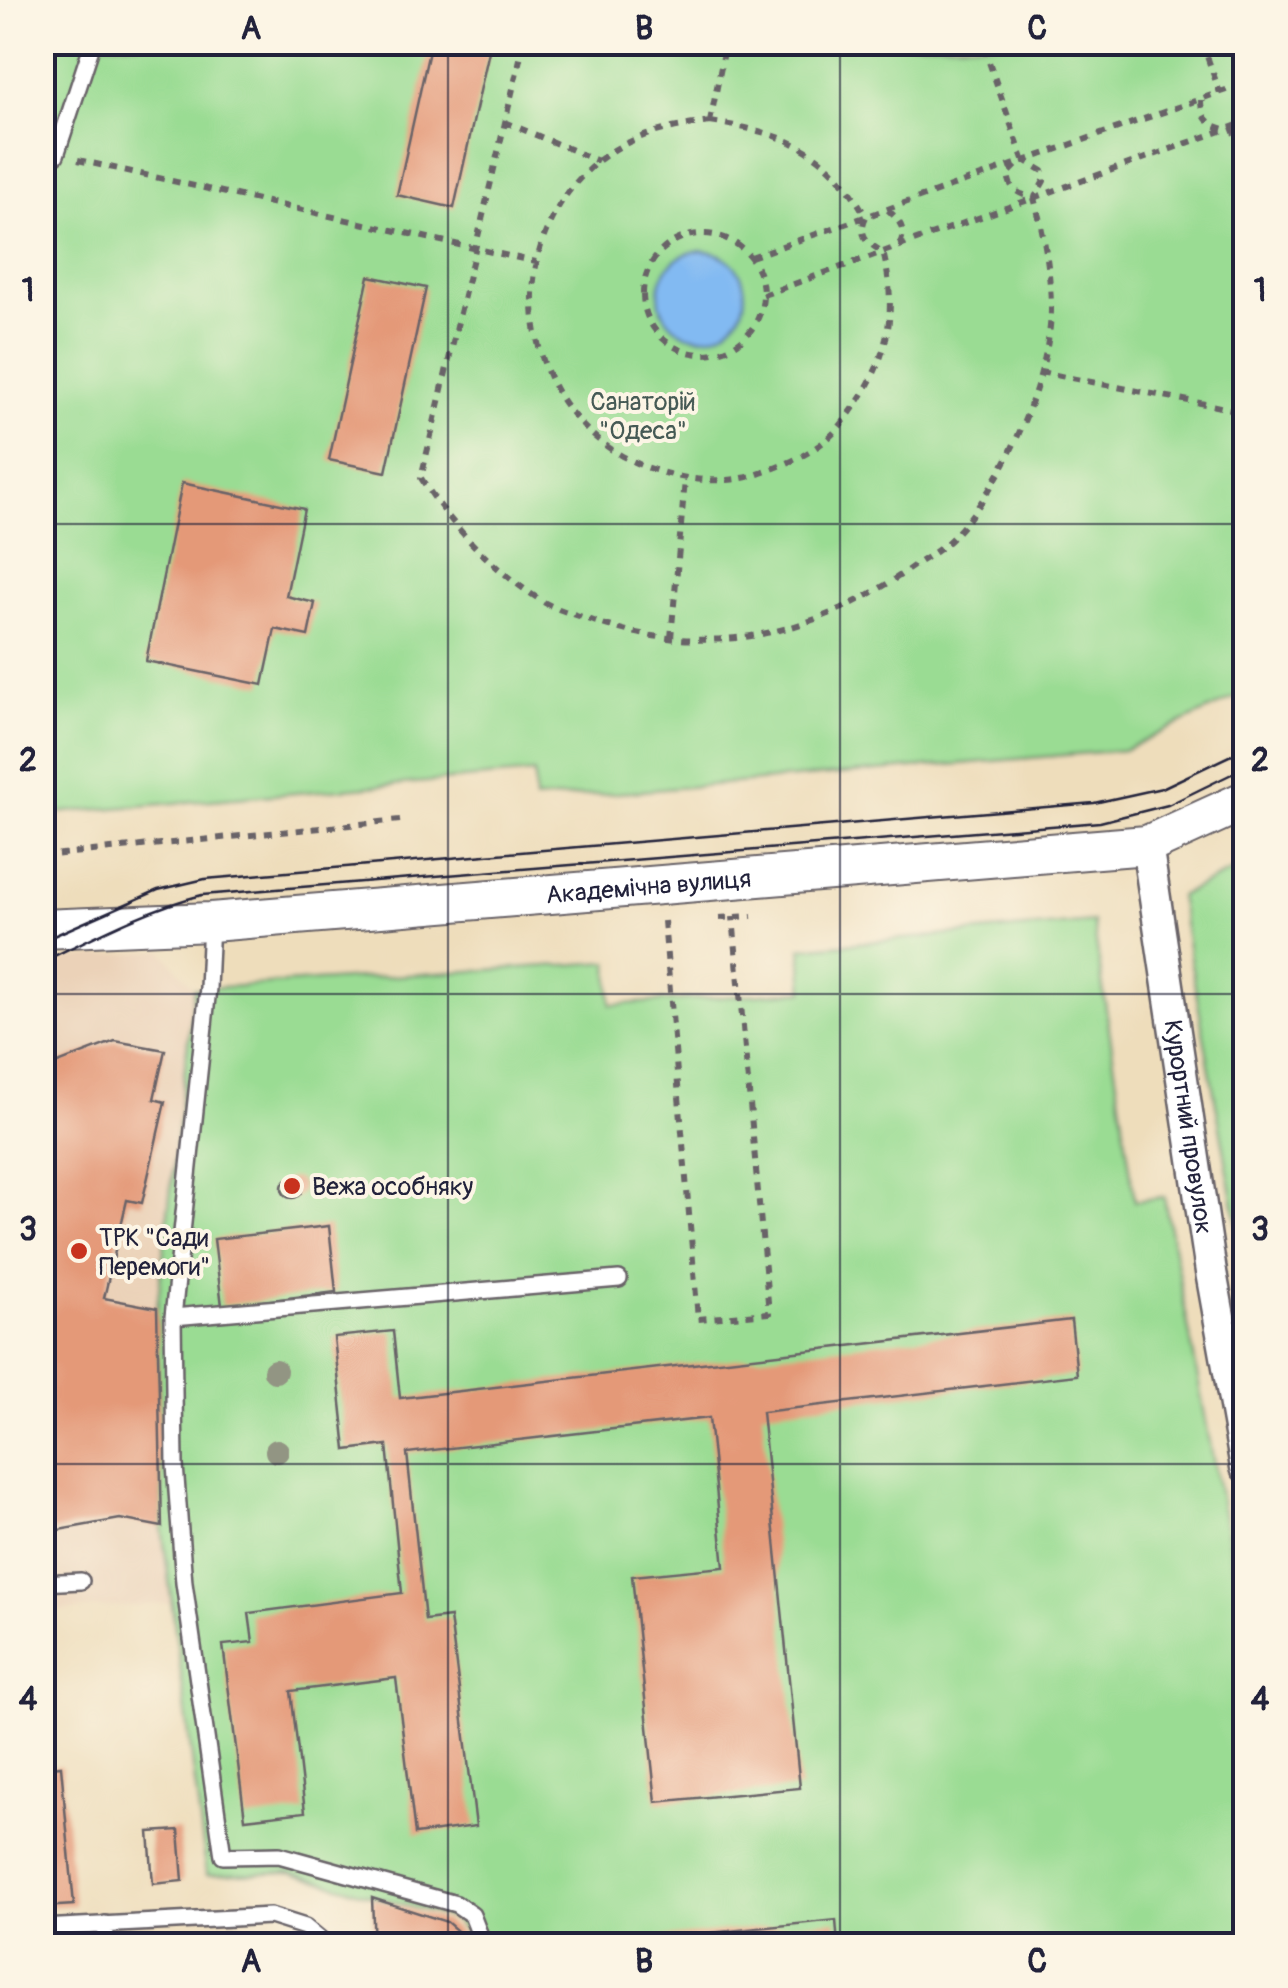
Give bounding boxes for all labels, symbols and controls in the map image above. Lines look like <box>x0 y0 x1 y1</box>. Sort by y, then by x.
text: A <box>241 9 262 49</box>
text: B <box>635 9 653 49</box>
text: C <box>1027 9 1047 49</box>
text: 1 <box>22 271 34 311</box>
text: 1 <box>1254 271 1266 311</box>
park label: Санаторій "Одеса" <box>590 387 696 447</box>
text: 2 <box>19 741 37 781</box>
text: 2 <box>1251 741 1269 781</box>
street label: Академічна вулиця <box>545 864 752 911</box>
street label: Курортний провулок <box>1156 1018 1219 1236</box>
place label: Вежа особняку <box>312 1172 474 1203</box>
marker: Вежа особняку <box>281 1175 303 1197</box>
text: 3 <box>19 1210 37 1250</box>
text: 3 <box>1251 1210 1269 1250</box>
place label: ТРК "Сади Перемоги" <box>99 1223 210 1283</box>
marker: ТРК "Сади Перемоги" <box>68 1240 90 1262</box>
text: 4 <box>19 1680 38 1720</box>
text: 4 <box>1251 1680 1270 1720</box>
text: A <box>241 1942 262 1982</box>
text: B <box>635 1942 653 1982</box>
text: C <box>1027 1942 1047 1982</box>

